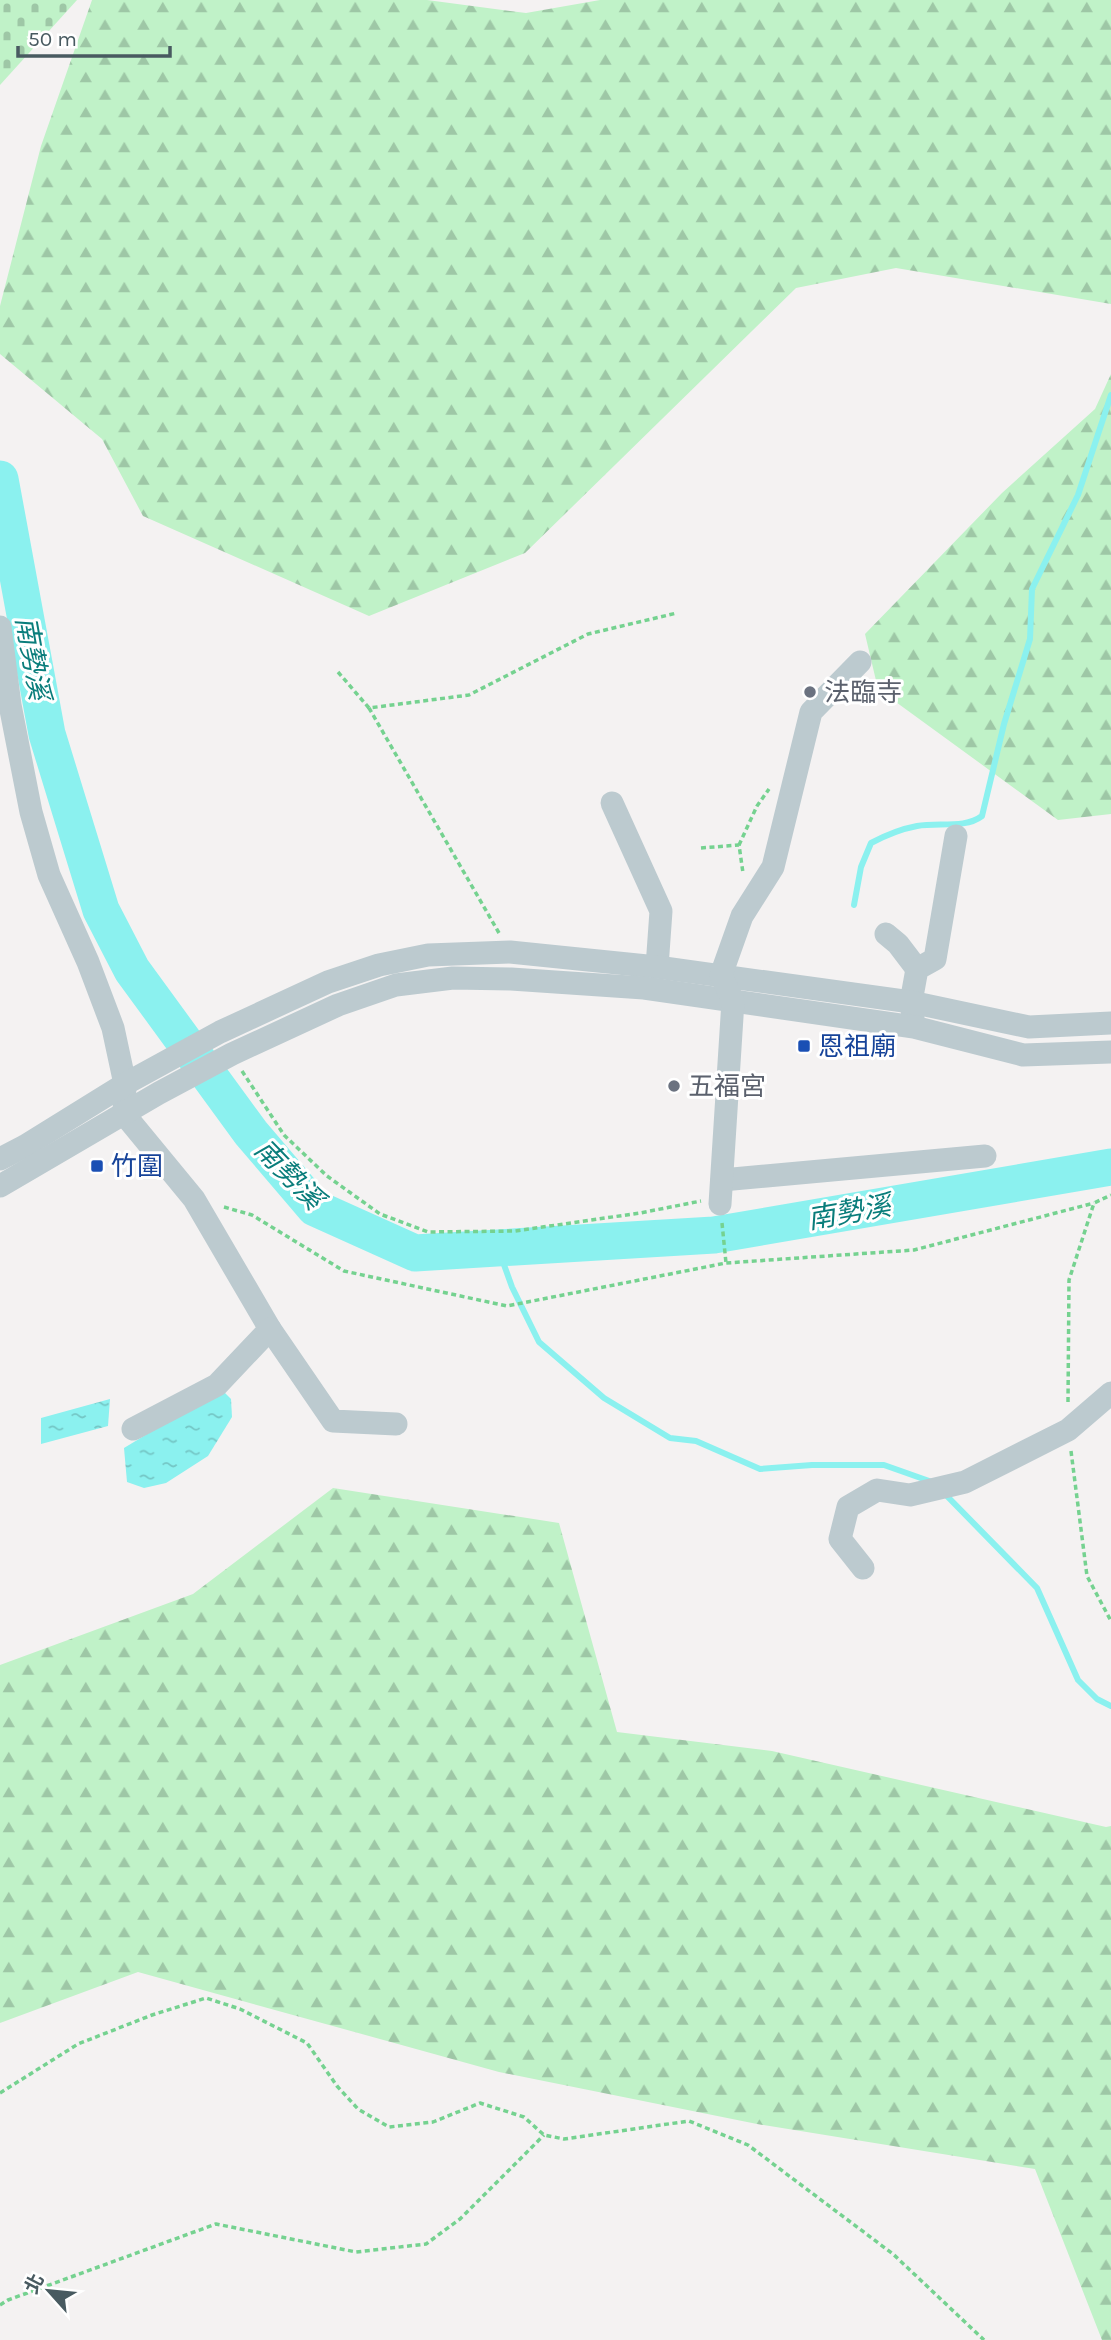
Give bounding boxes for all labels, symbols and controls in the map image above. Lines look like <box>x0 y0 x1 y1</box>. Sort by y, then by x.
scale bar <box>18 14 170 58</box>
text: 50 m <box>28 27 77 51</box>
water label: 南勢溪 <box>9 614 57 706</box>
place label: 法臨寺 <box>824 677 902 708</box>
marker: 法臨寺 <box>802 684 818 700</box>
place label: 恩祖廟 <box>818 1031 896 1062</box>
marker: 恩祖廟 <box>796 1038 812 1054</box>
place label: 五福宮 <box>688 1071 766 1102</box>
marker: 五福宮 <box>666 1078 682 1094</box>
water label: 南勢溪 <box>248 1132 333 1219</box>
place label: 竹圍 <box>111 1151 163 1182</box>
marker: 竹圍 <box>89 1158 105 1174</box>
water label: 南勢溪 <box>805 1188 897 1236</box>
north arrow <box>14 2256 84 2326</box>
text: 北 <box>21 2270 49 2297</box>

